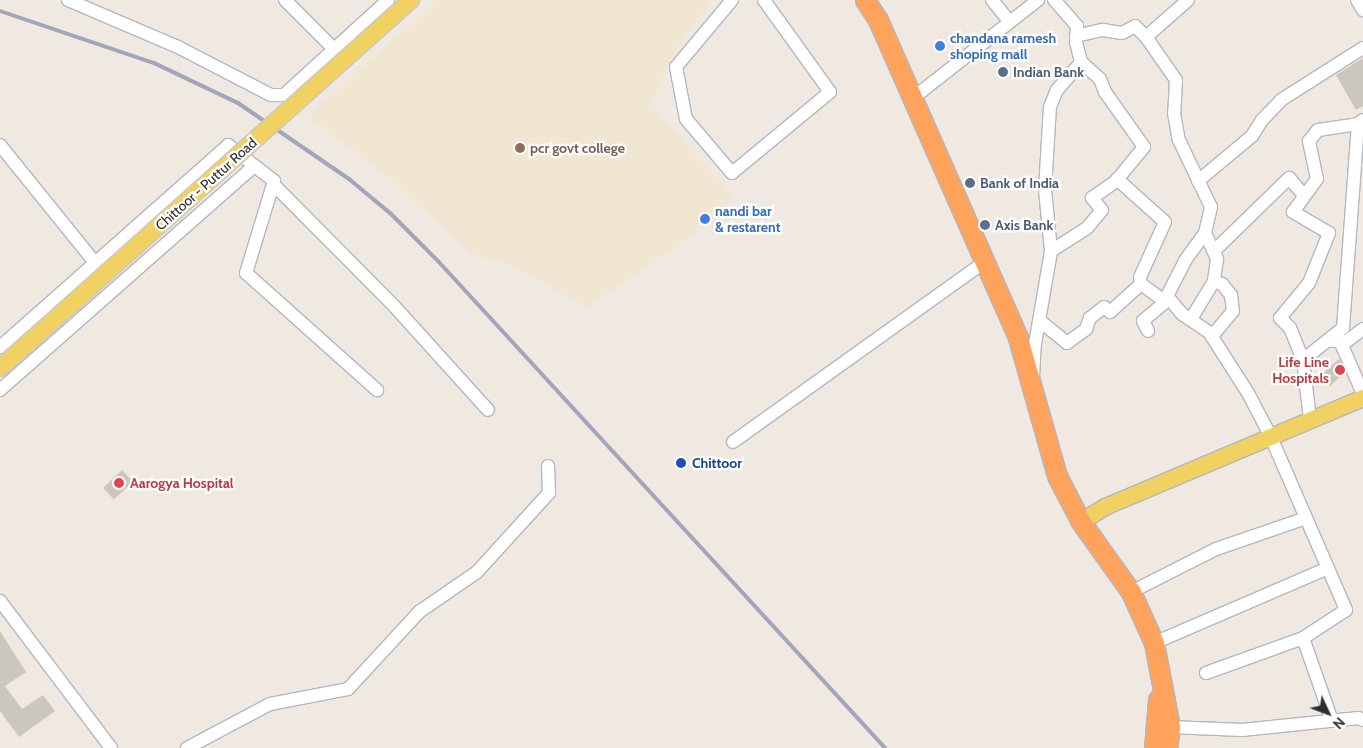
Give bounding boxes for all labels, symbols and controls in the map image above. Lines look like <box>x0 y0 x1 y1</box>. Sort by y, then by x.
place label: chandana ramesh shoping mall <box>950 30 1056 62</box>
marker: chandana ramesh shoping mall <box>934 40 946 52</box>
place label: Indian Bank <box>1013 64 1084 80</box>
marker: Indian Bank <box>997 66 1009 78</box>
street label: Chittoor - Puttur Road <box>152 134 260 234</box>
place label: pcr govt college <box>530 140 625 156</box>
marker: pcr govt college <box>514 142 526 154</box>
place label: Bank of India <box>980 175 1059 191</box>
marker: Bank of India <box>964 177 976 189</box>
place label: nandi bar & restarent <box>715 203 781 236</box>
marker: nandi bar & restarent <box>699 213 711 225</box>
place label: Axis Bank <box>995 217 1053 233</box>
marker: Axis Bank <box>979 219 991 231</box>
place label: Life Line Hospitals <box>1272 354 1329 387</box>
marker: Life Line Hospitals <box>1333 363 1347 377</box>
place label: Chittoor <box>692 455 742 471</box>
marker: Chittoor <box>674 456 688 470</box>
place label: Aarogya Hospital <box>130 475 234 491</box>
marker: Aarogya Hospital <box>112 476 126 490</box>
north arrow <box>1303 688 1353 738</box>
text: N <box>1329 713 1349 733</box>

